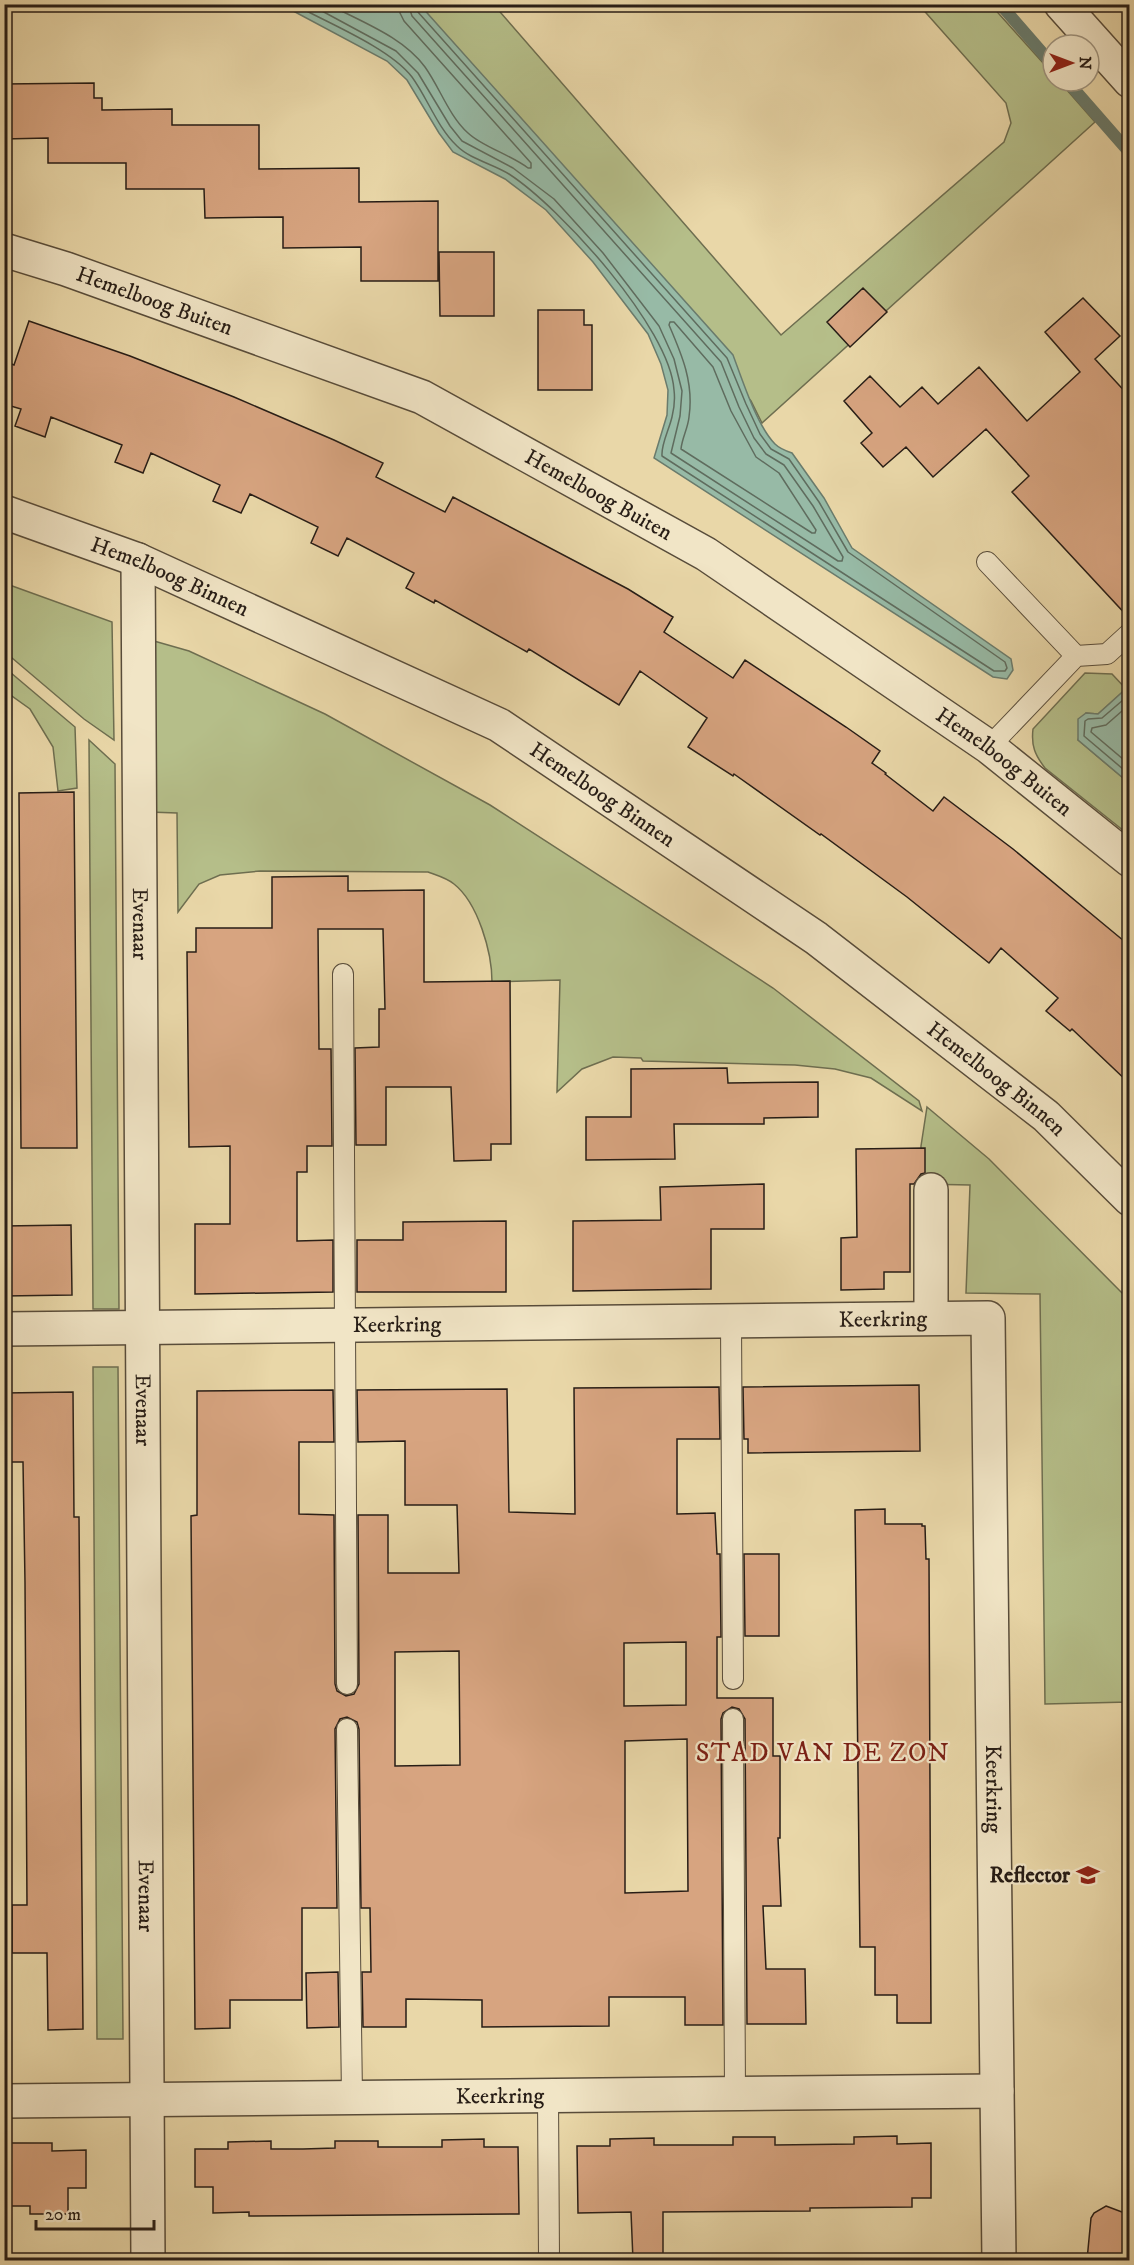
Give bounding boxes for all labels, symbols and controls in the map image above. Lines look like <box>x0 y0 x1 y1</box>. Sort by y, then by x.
north arrow <box>1041 33 1101 93</box>
text: N <box>1075 56 1095 70</box>
street label: Hemelboog Buiten <box>73 260 237 342</box>
street label: Hemelboog Buiten <box>520 443 678 546</box>
street label: Hemelboog Binnen <box>87 531 254 623</box>
street label: Hemelboog Buiten <box>931 701 1078 822</box>
street label: Hemelboog Binnen <box>525 736 681 853</box>
street label: Evenaar <box>126 888 154 961</box>
street label: Hemelboog Binnen <box>922 1015 1072 1142</box>
street label: Keerkring <box>839 1305 928 1333</box>
street label: Keerkring <box>353 1311 442 1339</box>
street label: Evenaar <box>129 1374 157 1447</box>
district label: STAD VAN DE ZON <box>696 1737 950 1770</box>
street label: Keerkring <box>979 1744 1008 1834</box>
street label: Evenaar <box>132 1860 160 1933</box>
place label: Reflector <box>990 1862 1071 1889</box>
school or university icon: Reflector <box>1075 1862 1101 1888</box>
street label: Keerkring <box>456 2082 545 2110</box>
scale bar <box>36 2193 154 2231</box>
text: 20 m <box>45 2204 81 2226</box>

